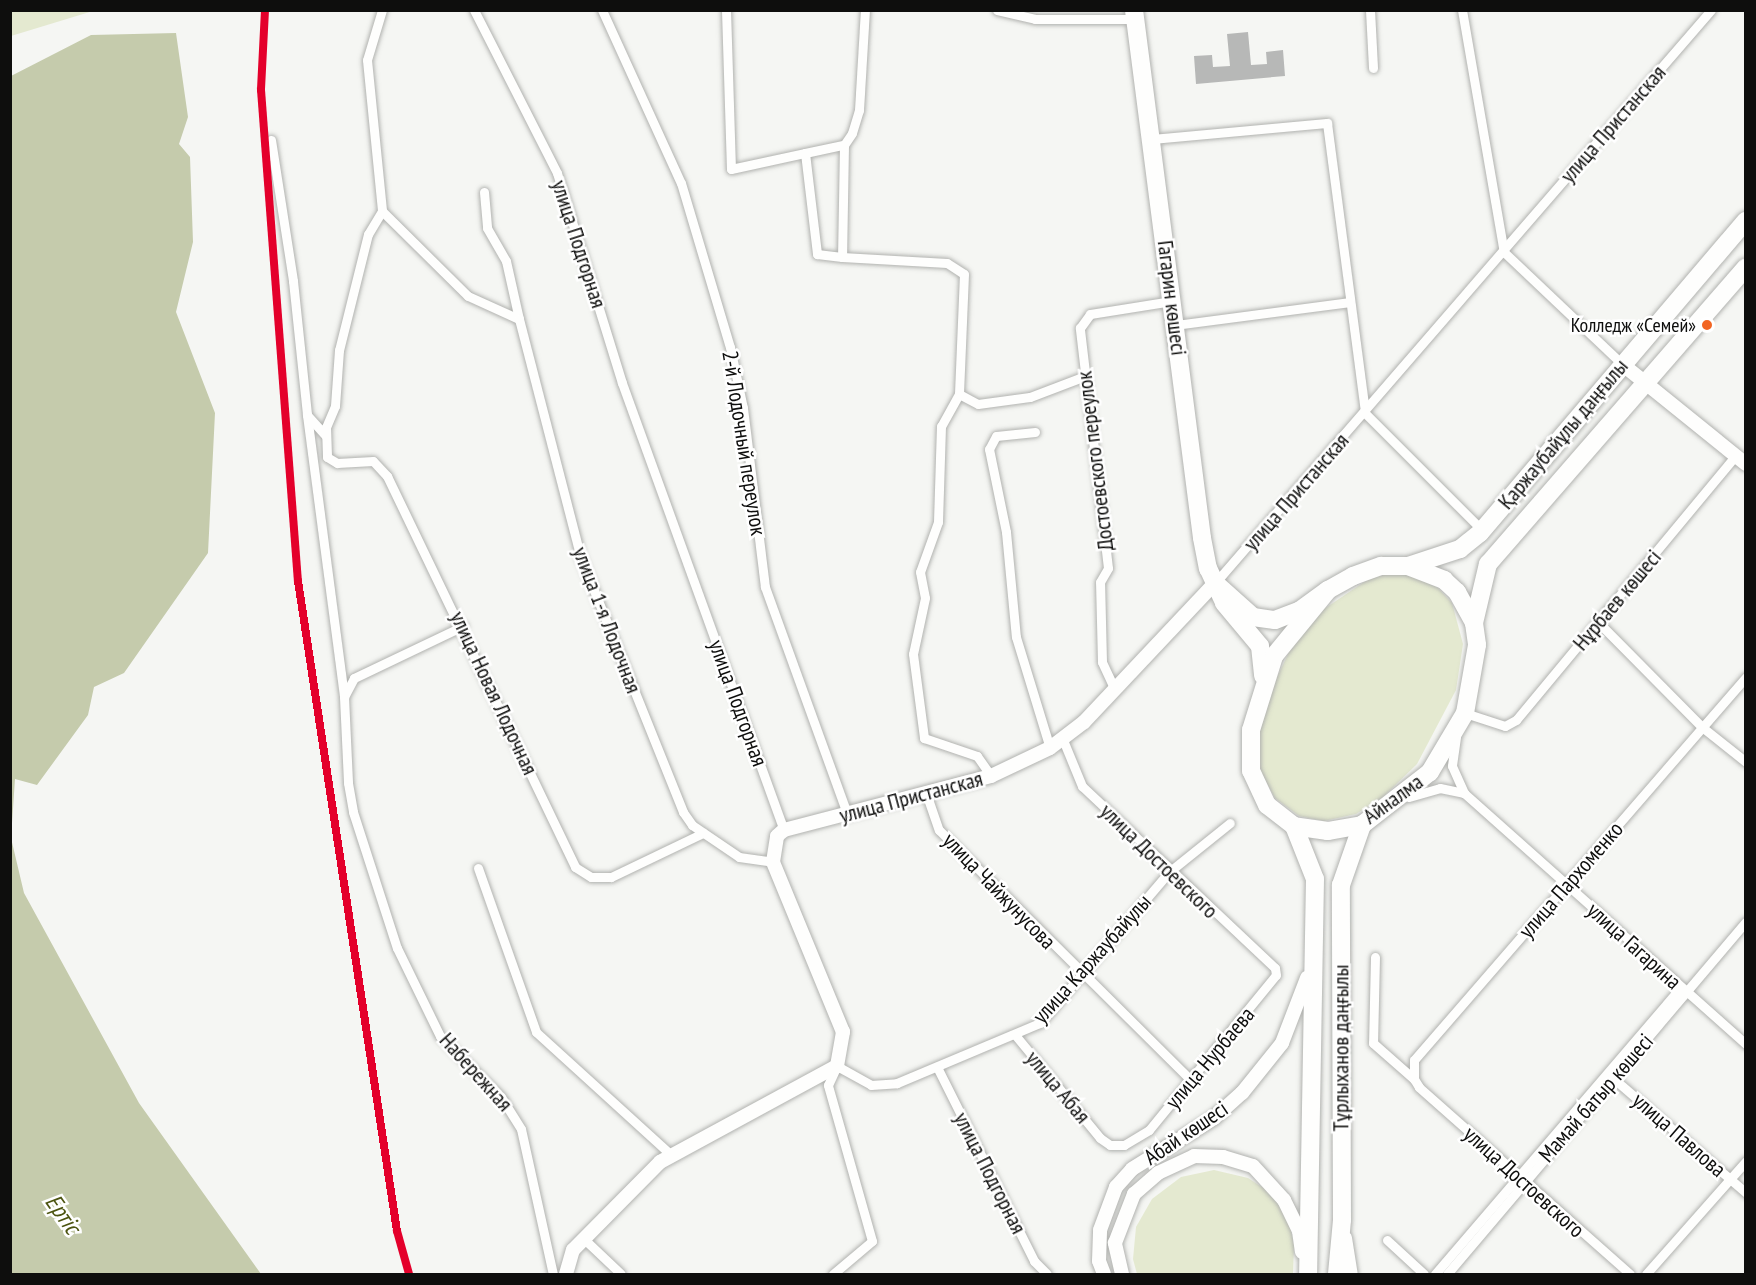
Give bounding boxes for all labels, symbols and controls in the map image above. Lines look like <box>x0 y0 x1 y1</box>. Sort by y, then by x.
street label: улица Пристанская <box>1555 60 1671 188</box>
street label: улица Подгорная <box>546 177 612 311</box>
street label: Гагарин көшесі <box>1152 239 1192 357</box>
place label: Колледж «Семей» <box>1571 313 1696 337</box>
marker: Колледж «Семей» <box>1701 319 1713 331</box>
street label: 2-й Лодочный переулок <box>716 349 772 537</box>
street label: Қаржаубайұлы даңғылы <box>1493 354 1633 514</box>
street label: Достоевского переулок <box>1071 370 1119 552</box>
street label: улица Пристанская <box>1238 428 1354 556</box>
street label: улица 1-я Лодочная <box>567 543 647 697</box>
street label: Нұрбаев көшесі <box>1567 544 1667 656</box>
street label: улица Новая Лодочная <box>445 607 543 779</box>
street label: улица Подгорная <box>703 636 773 770</box>
street label: улица Пристанская <box>836 765 986 829</box>
street label: Айналма <box>1358 768 1428 830</box>
street label: улица Достоевского <box>1094 798 1224 924</box>
street label: улица Пархоменко <box>1513 816 1629 944</box>
street label: улица Чайжунусова <box>937 827 1061 955</box>
street label: улица Каржаубайулы <box>1027 889 1157 1029</box>
street label: улица Гагарина <box>1582 897 1686 995</box>
street label: Тұрлыханов даңғылы <box>1328 965 1354 1131</box>
street label: улица Нурбаева <box>1160 1002 1260 1114</box>
street label: Набережная <box>434 1027 518 1117</box>
street label: Мамай батыр көшесі <box>1533 1028 1659 1168</box>
street label: улица Абая <box>1020 1045 1096 1129</box>
street label: улица Павлова <box>1627 1087 1731 1183</box>
street label: Абай көшесі <box>1139 1095 1233 1171</box>
street label: улица Подгорная <box>948 1108 1032 1238</box>
street label: улица Достоевского <box>1458 1121 1590 1243</box>
water label: Ертіс <box>39 1189 87 1239</box>

